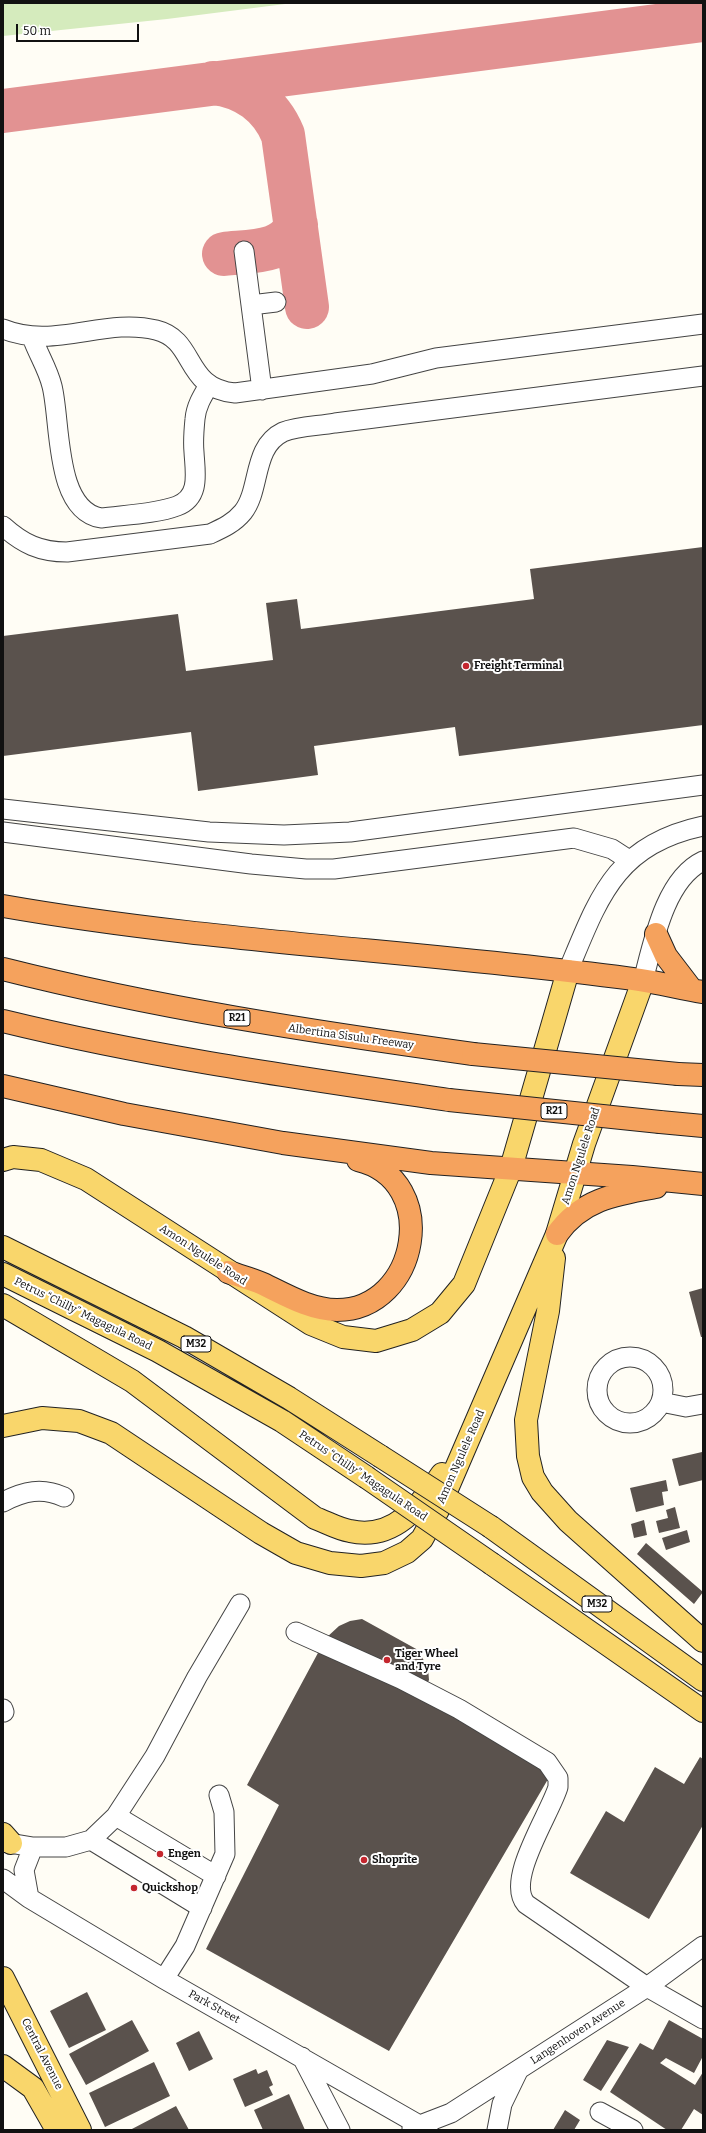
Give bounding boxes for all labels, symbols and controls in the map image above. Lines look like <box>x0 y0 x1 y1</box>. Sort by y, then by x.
scale bar <box>18 16 141 42</box>
text: 50 m <box>23 24 51 38</box>
place label: Freight Terminal <box>474 659 562 673</box>
marker: Freight Terminal <box>461 661 471 671</box>
road number: R21 <box>224 1010 250 1026</box>
street label: Albertina Sisulu Freeway <box>287 1022 415 1052</box>
road number: R21 <box>541 1103 567 1119</box>
street label: Amon Ngulele Road <box>559 1106 603 1206</box>
street label: Amon Ngulele Road <box>157 1222 249 1288</box>
street label: Petrus “Chilly” Magagula Road <box>12 1275 154 1353</box>
road number: M32 <box>181 1336 211 1352</box>
street label: Amon Ngulele Road <box>434 1408 488 1506</box>
street label: Petrus “Chilly” Magagula Road <box>296 1428 430 1524</box>
road number: M32 <box>582 1596 612 1612</box>
place label: Tiger Wheel and Tyre <box>395 1647 458 1673</box>
marker: Tiger Wheel and Tyre <box>382 1655 392 1665</box>
place label: Engen <box>168 1847 201 1861</box>
marker: Engen <box>155 1849 165 1859</box>
place label: Shoprite <box>372 1853 417 1867</box>
marker: Shoprite <box>359 1855 369 1865</box>
place label: Quickshop <box>142 1881 198 1895</box>
marker: Quickshop <box>129 1883 139 1893</box>
street label: Park Street <box>186 1988 242 2026</box>
street label: Langenhoven Avenue <box>528 1996 628 2068</box>
street label: Central Avenue <box>18 2016 66 2092</box>

